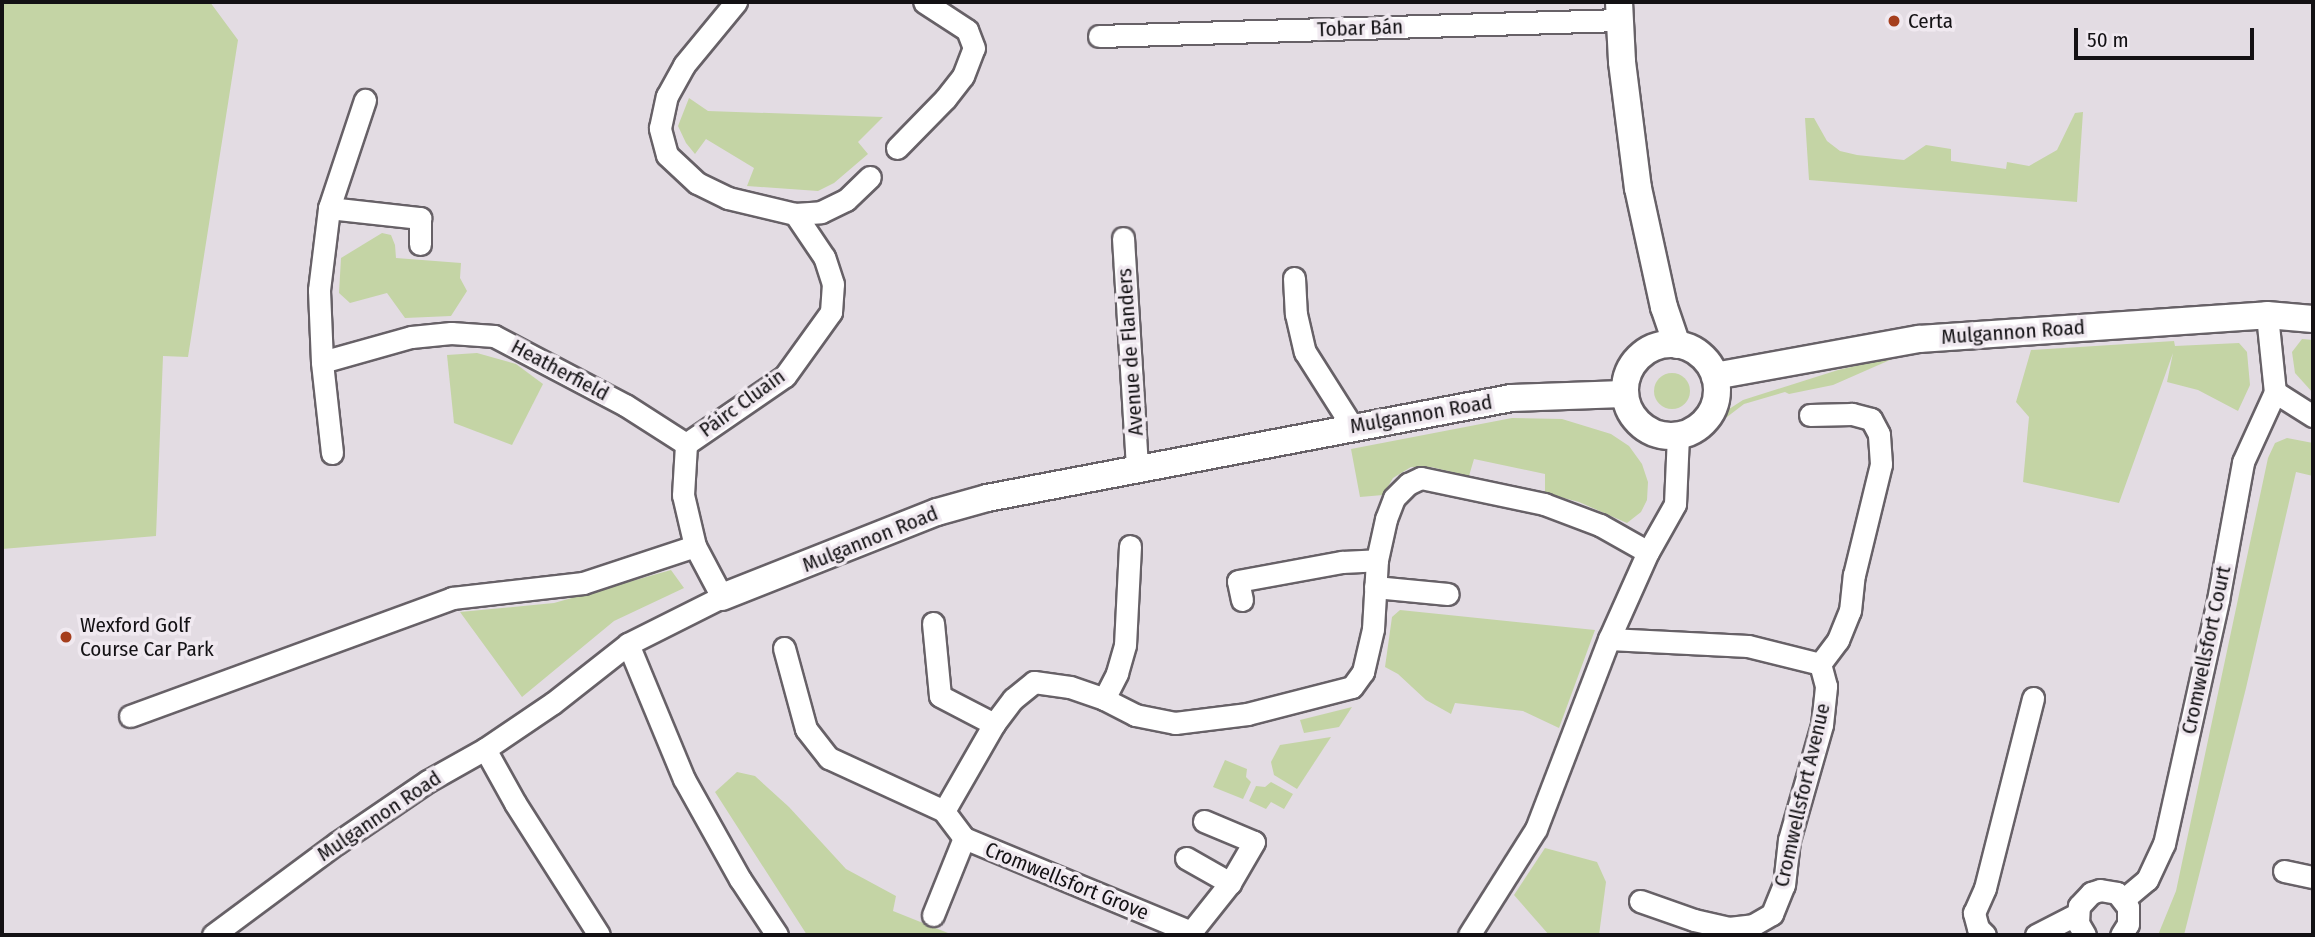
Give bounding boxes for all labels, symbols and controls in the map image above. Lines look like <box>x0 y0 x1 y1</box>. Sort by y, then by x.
place label: Certa <box>1908 8 1953 34</box>
marker: Certa <box>1886 13 1902 29</box>
street label: Tobar Bán <box>1317 14 1403 42</box>
scale bar <box>2077 14 2257 58</box>
text: 50 m <box>2087 27 2129 53</box>
street label: Avenue de Flanders <box>1112 267 1148 437</box>
street label: Mulgannon Road <box>1940 314 2086 350</box>
street label: Heatherfield <box>507 334 613 406</box>
street label: Páirc Cluain <box>694 363 790 443</box>
street label: Mulgannon Road <box>1348 389 1494 439</box>
street label: Mulgannon Road <box>799 500 941 578</box>
street label: Cromwellsfort Court <box>2176 564 2236 736</box>
place label: Wexford Golf Course Car Park <box>80 612 214 662</box>
marker: Wexford Golf Course Car Park <box>58 629 74 645</box>
street label: Cromwellsfort Avenue <box>1769 701 1835 889</box>
street label: Mulgannon Road <box>312 765 446 867</box>
street label: Cromwellsfort Grove <box>982 837 1152 925</box>

